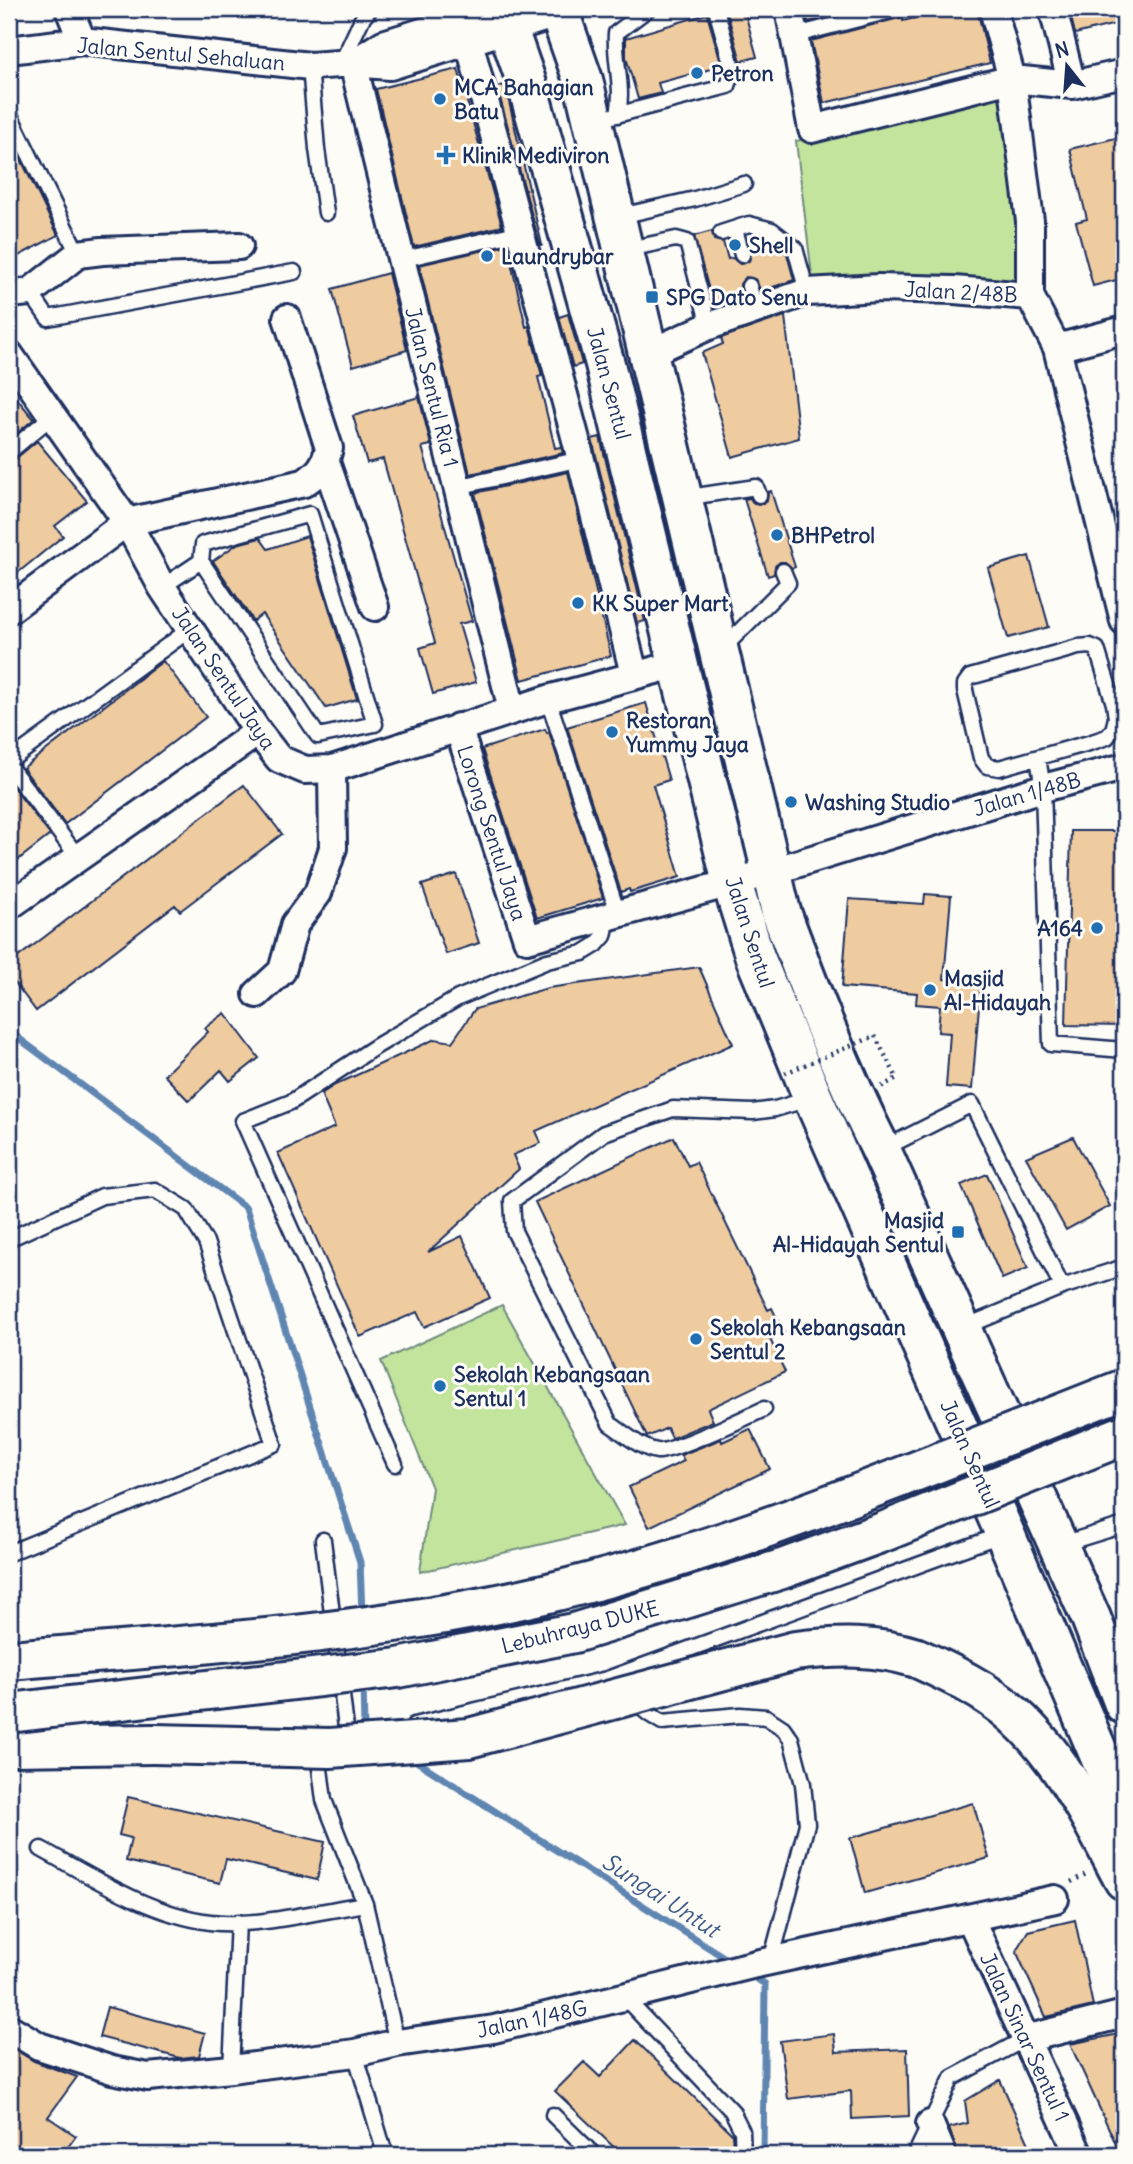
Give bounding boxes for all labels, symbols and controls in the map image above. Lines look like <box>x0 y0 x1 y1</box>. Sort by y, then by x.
street label: Jalan Sentul Sehaluan <box>76 31 286 77</box>
north arrow <box>1032 32 1102 102</box>
text: N <box>1052 36 1072 63</box>
place label: Petron <box>711 60 774 87</box>
marker: Petron <box>689 65 705 81</box>
place label: MCA Bahagian Batu <box>454 74 594 125</box>
marker: MCA Bahagian Batu <box>432 91 448 107</box>
place label: Klinik Mediviron <box>462 142 609 169</box>
marker: Klinik Mediviron <box>436 145 456 165</box>
place label: Shell <box>749 232 794 259</box>
marker: Shell <box>727 237 743 253</box>
place label: Laundrybar <box>501 243 614 270</box>
marker: Laundrybar <box>479 248 495 264</box>
street label: Jalan 2/48B <box>904 276 1018 308</box>
place label: SPG Dato Senu <box>666 284 809 311</box>
marker: SPG Dato Senu <box>644 289 660 305</box>
street label: Jalan Sentul Ria 1 <box>399 304 465 470</box>
street label: Jalan Sentul <box>581 324 637 442</box>
place label: BHPetrol <box>791 522 875 549</box>
marker: BHPetrol <box>769 527 785 543</box>
place label: KK Super Mart <box>592 590 729 617</box>
marker: KK Super Mart <box>570 595 586 611</box>
street label: Jalan Sentul Jaya <box>166 601 282 755</box>
place label: Restoran Yummy Jaya <box>625 707 749 758</box>
marker: Restoran Yummy Jaya <box>604 724 620 740</box>
street label: Lorong Sentul Jaya <box>451 742 533 924</box>
street label: Jalan 1/48B <box>970 766 1084 822</box>
place label: Washing Studio <box>805 789 950 816</box>
marker: Washing Studio <box>783 794 799 810</box>
street label: Jalan Sentul <box>719 873 781 991</box>
place label: A164 <box>1037 915 1083 942</box>
marker: A164 <box>1089 920 1105 936</box>
place label: Masjid Al-Hidayah <box>944 965 1051 1016</box>
marker: Masjid Al-Hidayah <box>922 982 938 998</box>
place label: Masjid Al-Hidayah Sentul <box>773 1207 945 1258</box>
marker: Masjid Al-Hidayah Sentul <box>950 1224 966 1240</box>
place label: Sekolah Kebangsaan Sentul 2 <box>710 1314 906 1365</box>
marker: Sekolah Kebangsaan Sentul 2 <box>688 1331 704 1347</box>
place label: Sekolah Kebangsaan Sentul 1 <box>454 1361 650 1412</box>
marker: Sekolah Kebangsaan Sentul 1 <box>432 1378 448 1394</box>
street label: Jalan Sentul <box>934 1396 1006 1512</box>
street label: Lebuhraya DUKE <box>498 1594 662 1660</box>
water label: Sungai Untut <box>597 1846 728 1945</box>
street label: Jalan Sinar Sentul 1 <box>974 1948 1076 2126</box>
street label: Jalan 1/48G <box>475 1994 589 2044</box>

